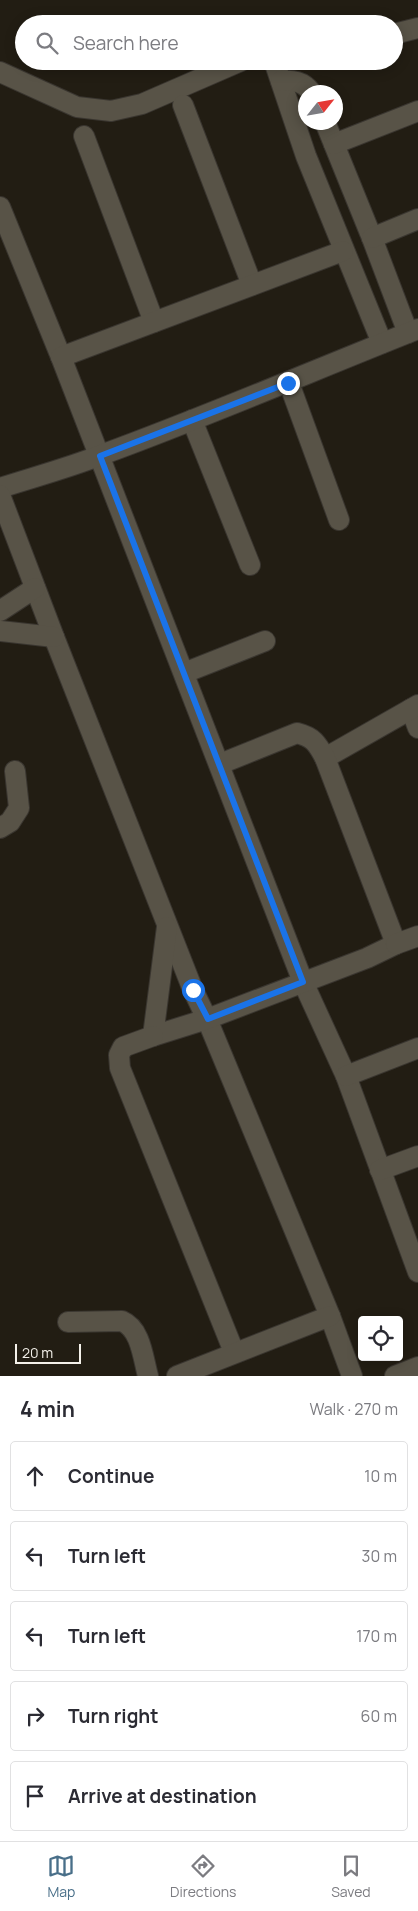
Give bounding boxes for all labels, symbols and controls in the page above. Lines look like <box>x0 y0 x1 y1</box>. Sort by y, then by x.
search box <box>15 15 403 70</box>
icon: search <box>33 29 61 57</box>
text: Search here <box>73 30 179 56</box>
north arrow <box>298 85 343 130</box>
route end <box>277 372 300 395</box>
route start <box>182 979 205 1002</box>
map controls <box>358 1316 403 1361</box>
button: locate <box>358 1316 403 1361</box>
scale bar <box>15 1341 81 1364</box>
text: 20 m <box>22 1343 53 1362</box>
text: 4 min <box>20 1395 75 1423</box>
text: Walk · 270 m <box>309 1398 398 1420</box>
icon: ahead <box>21 1462 49 1490</box>
text: Continue <box>68 1463 154 1489</box>
text: 10 m <box>364 1465 397 1487</box>
icon: left <box>21 1542 49 1570</box>
text: Turn left <box>68 1543 146 1569</box>
text: 30 m <box>362 1545 397 1567</box>
icon: left <box>21 1622 49 1650</box>
text: Turn left <box>68 1623 146 1649</box>
text: 170 m <box>356 1625 397 1647</box>
icon: right <box>21 1702 49 1730</box>
text: Turn right <box>68 1703 158 1729</box>
text: 60 m <box>361 1705 397 1727</box>
icon: arrive <box>21 1782 49 1810</box>
text: Arrive at destination <box>68 1783 257 1809</box>
tab: Map <box>47 1852 75 1901</box>
tab: Directions <box>170 1852 236 1901</box>
tab: Saved <box>331 1852 371 1901</box>

